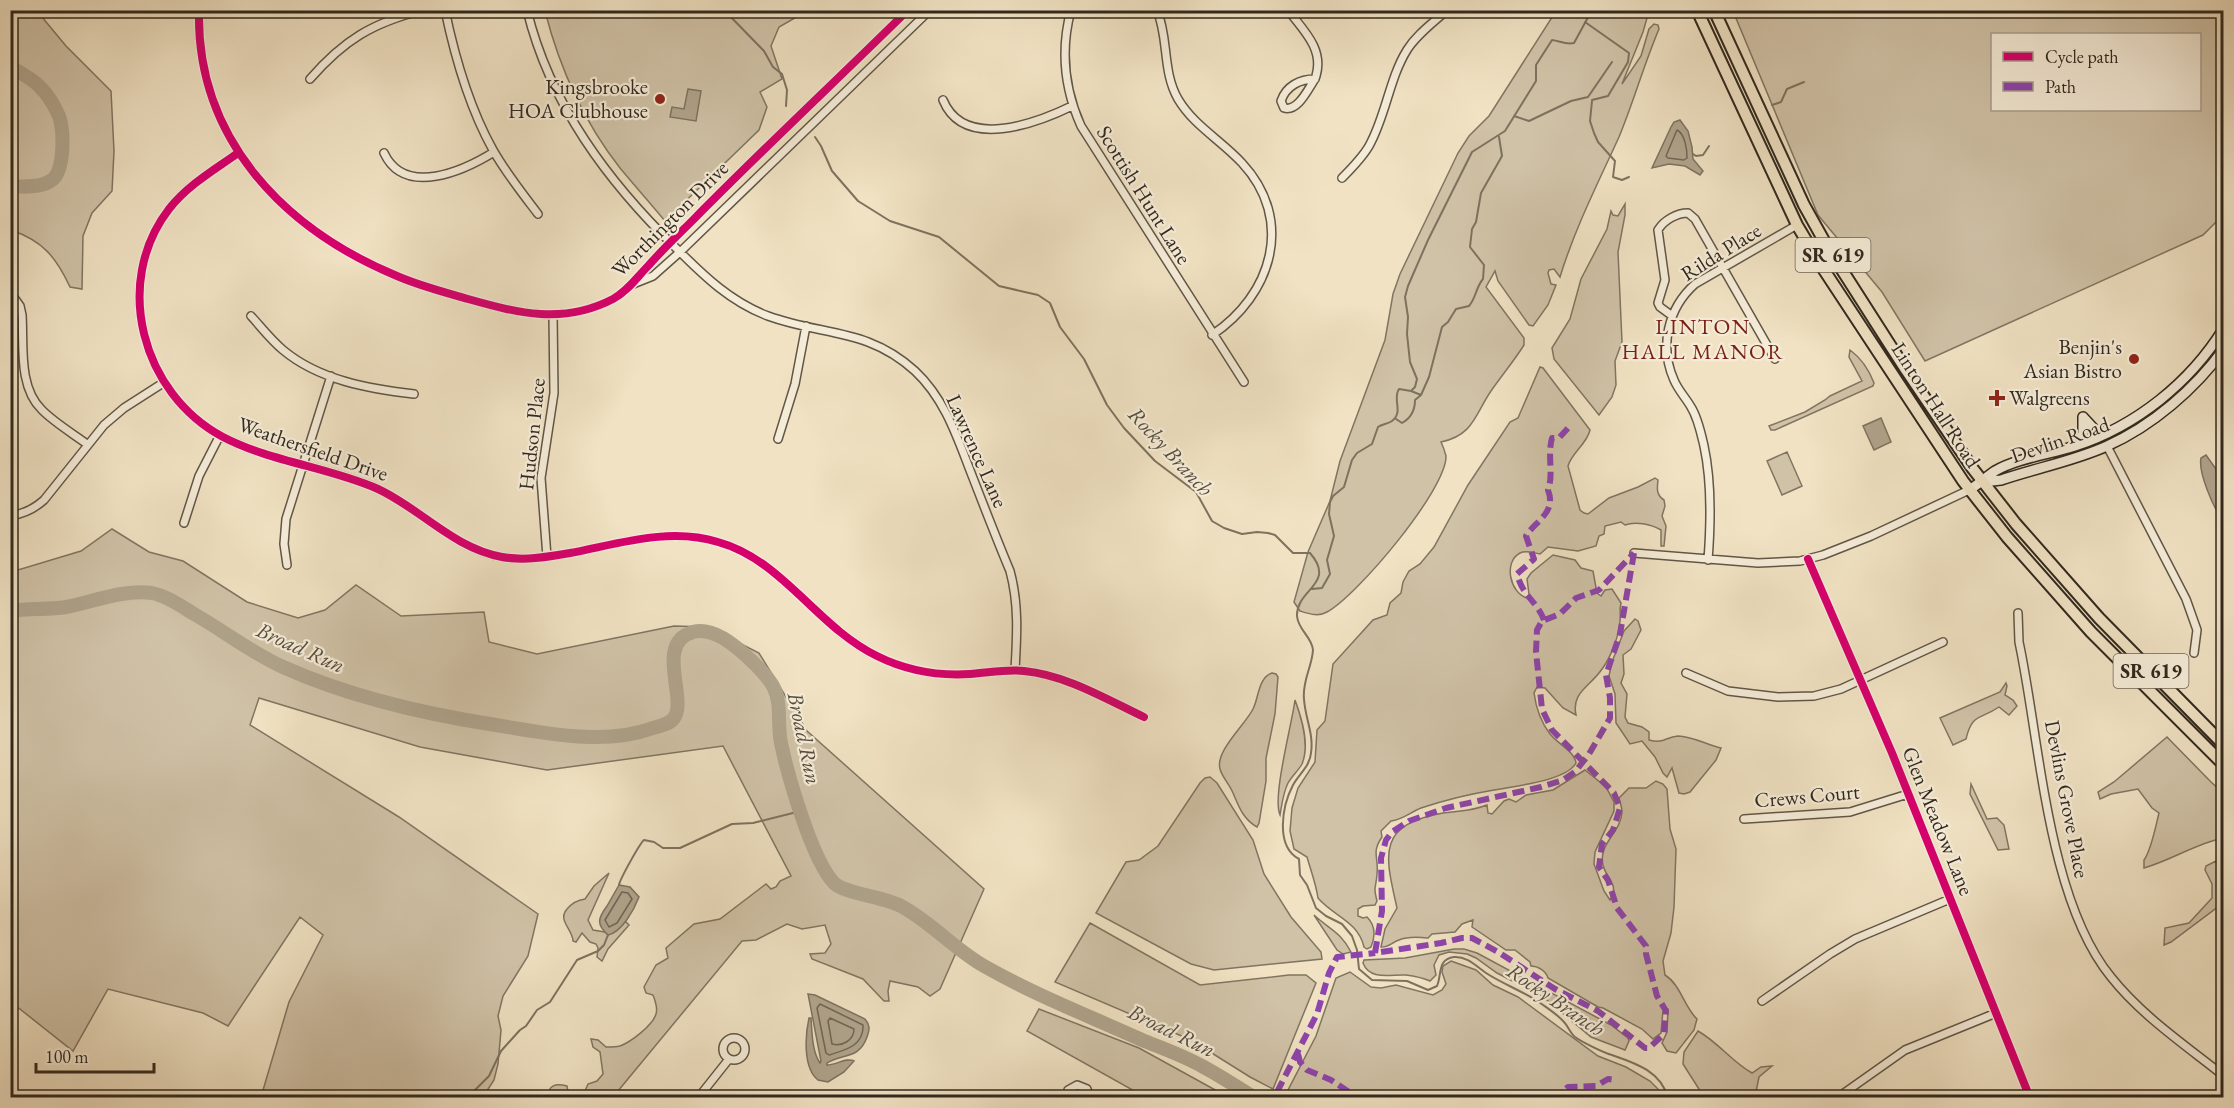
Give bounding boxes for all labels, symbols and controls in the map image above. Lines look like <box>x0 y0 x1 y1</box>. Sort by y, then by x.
legend <box>1991 33 2201 111</box>
text: Cycle path <box>2045 45 2119 68</box>
place label: Kingsbrooke HOA Clubhouse <box>508 73 648 124</box>
text: Path <box>2045 75 2076 98</box>
marker: Kingsbrooke HOA Clubhouse <box>653 92 667 106</box>
street label: Scottish Hunt Lane <box>1091 120 1198 269</box>
street label: Worthington Drive <box>605 154 734 283</box>
street label: Rilda Place <box>1676 216 1766 287</box>
road number: SR 619 <box>1796 238 1870 272</box>
district label: LINTON HALL MANOR <box>1621 312 1785 366</box>
place label: Benjin's Asian Bistro <box>2023 333 2122 384</box>
street label: Linton Hall Road <box>1886 337 1987 473</box>
marker: Benjin's Asian Bistro <box>2127 352 2141 366</box>
street label: Hudson Place <box>512 377 551 491</box>
place label: Walgreens <box>2009 384 2090 411</box>
street label: Lawrence Lane <box>940 390 1014 512</box>
marker: Walgreens <box>1990 391 2004 405</box>
water label: Rocky Branch <box>1122 400 1220 503</box>
street label: Weathersfield Drive <box>235 410 392 487</box>
street label: Devlin Road <box>2007 410 2113 469</box>
water label: Broad Run <box>251 615 349 680</box>
road number: SR 619 <box>2114 654 2188 688</box>
water label: Broad Run <box>780 688 828 787</box>
street label: Devlins Grove Place <box>2039 718 2096 880</box>
street label: Glen Meadow Lane <box>1896 742 1981 899</box>
street label: Crews Court <box>1753 777 1861 814</box>
water label: Rocky Branch <box>1501 956 1611 1043</box>
water label: Broad Run <box>1123 997 1220 1064</box>
scale bar <box>36 1036 154 1074</box>
text: 100 m <box>45 1045 89 1068</box>

